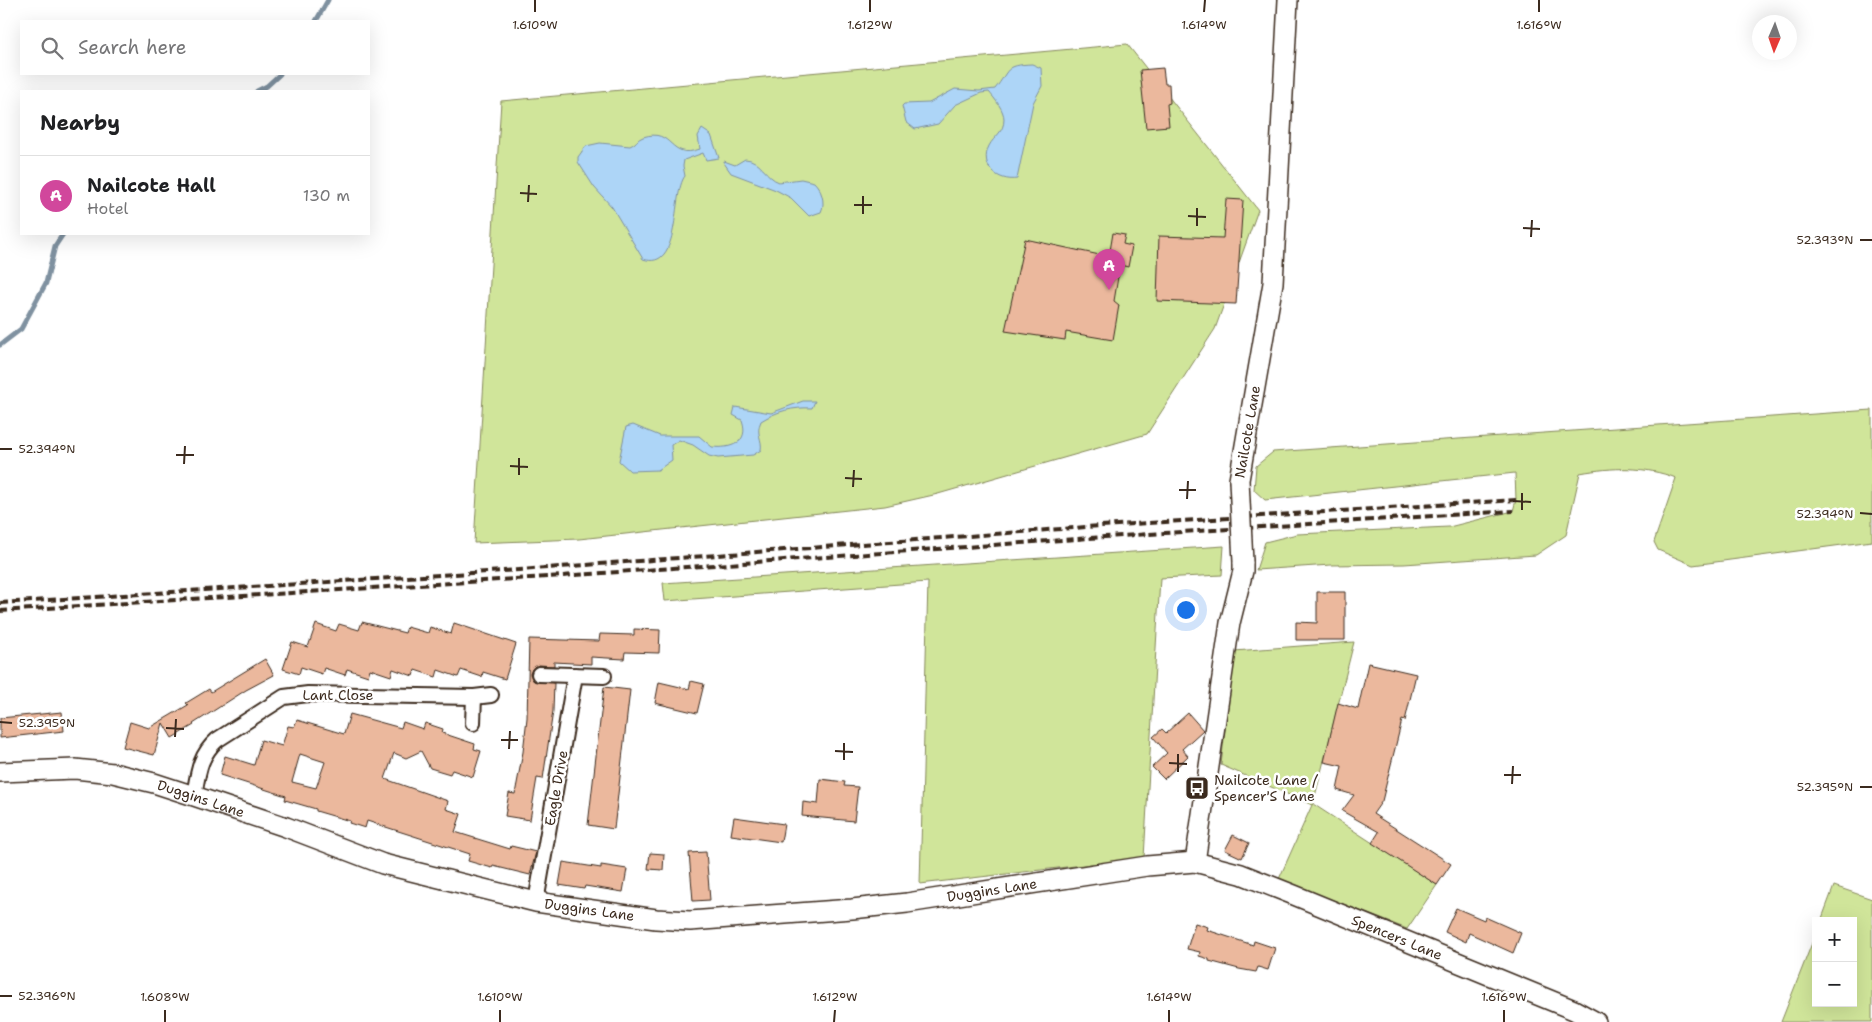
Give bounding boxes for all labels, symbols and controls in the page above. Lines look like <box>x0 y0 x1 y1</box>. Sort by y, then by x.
north arrow <box>1752 15 1797 60</box>
text: 1.610°W <box>512 17 558 33</box>
text: 1.612°W <box>847 17 893 33</box>
text: 1.614°W <box>1181 17 1227 33</box>
text: 1.616°W <box>1516 17 1562 33</box>
search box <box>20 20 370 75</box>
icon: search <box>38 34 66 62</box>
text: Search here <box>78 35 187 60</box>
text: Nearby <box>40 109 120 137</box>
text: Nailcote Hall <box>87 173 216 198</box>
text: A <box>50 185 62 206</box>
text: 130 m <box>303 185 350 206</box>
text: Hotel <box>87 198 128 219</box>
text: 52.393°N <box>1797 232 1853 248</box>
pin: A <box>1093 249 1125 290</box>
street label: Nailcote Lane <box>1231 384 1264 479</box>
text: 52.394°N <box>18 441 76 457</box>
text: 52.394°N <box>1796 506 1854 522</box>
your location <box>1173 597 1199 623</box>
street label: Lant Close <box>302 686 374 704</box>
text: 52.395°N <box>19 715 75 731</box>
street label: Eagle Drive <box>540 749 572 827</box>
place label: Nailcote Lane / Spencer'S Lane <box>1214 771 1318 805</box>
bus stop icon: Nailcote Lane / Spencer'S Lane <box>1184 775 1210 801</box>
street label: Duggins Lane <box>155 776 247 821</box>
text: 52.395°N <box>1797 779 1853 795</box>
street label: Duggins Lane <box>946 874 1038 906</box>
street label: Duggins Lane <box>543 894 636 925</box>
street label: Spencers Lane <box>1349 911 1445 964</box>
map controls <box>1812 917 1857 1007</box>
button: + <box>1812 917 1857 962</box>
button: − <box>1812 962 1857 1007</box>
text: 52.396°N <box>18 988 76 1004</box>
text: 1.608°W <box>140 989 190 1005</box>
text: 1.610°W <box>477 989 523 1005</box>
text: 1.612°W <box>812 989 858 1005</box>
text: 1.614°W <box>1146 989 1192 1005</box>
text: 1.616°W <box>1481 989 1527 1005</box>

